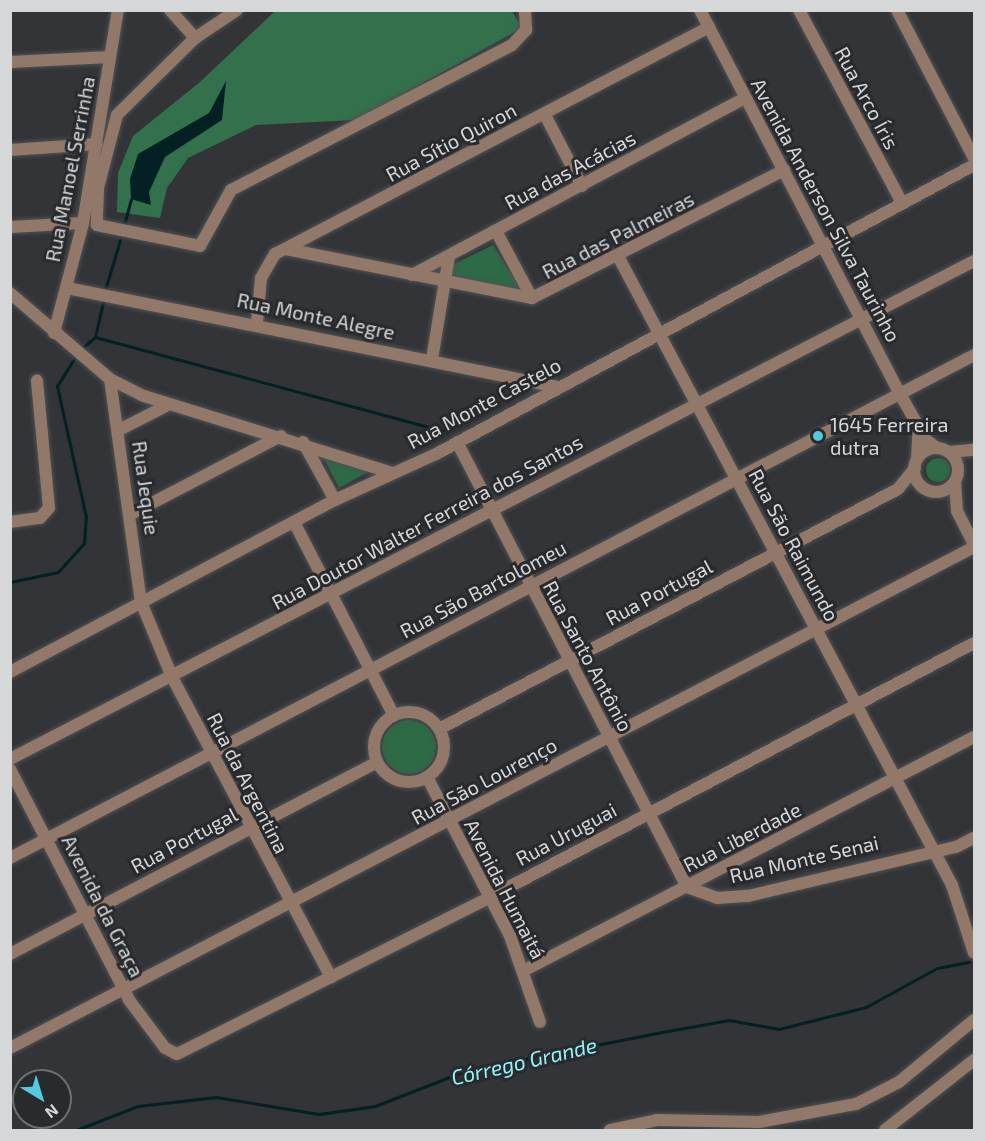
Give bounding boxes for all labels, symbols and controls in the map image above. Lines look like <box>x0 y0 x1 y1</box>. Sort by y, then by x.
street label: Rua Arco Íris <box>830 42 904 154</box>
street label: Rua Manoel Serrinha <box>40 74 100 264</box>
street label: Avenida Anderson Silva Taurinho <box>746 74 906 346</box>
street label: Rua Sítio Quiron <box>382 98 520 186</box>
street label: Rua das Acácias <box>500 125 640 215</box>
street label: Rua das Palmeiras <box>538 186 698 284</box>
street label: Rua Monte Alegre <box>235 287 397 345</box>
street label: Rua Monte Castelo <box>403 352 565 454</box>
place label: 1645 Ferreira dutra <box>830 412 949 459</box>
street label: Rua Doutor Walter Ferreira dos Santos <box>267 429 587 615</box>
marker: 1645 Ferreira dutra <box>811 429 825 443</box>
street label: Rua Jequie <box>127 439 165 537</box>
street label: Rua São Raimundo <box>744 465 844 625</box>
street label: Rua São Bartolomeu <box>396 535 570 643</box>
street label: Rua Portugal <box>602 554 716 630</box>
street label: Rua Santo Antônio <box>538 576 638 736</box>
street label: Rua da Argentina <box>202 708 294 858</box>
street label: Rua São Lourenço <box>407 733 561 829</box>
street label: Rua Uruguai <box>512 797 620 871</box>
street label: Rua Liberdade <box>679 797 805 877</box>
street label: Rua Portugal <box>127 802 241 878</box>
street label: Avenida Humaitá <box>459 815 551 963</box>
street label: Rua Monte Senai <box>727 830 881 888</box>
street label: Avenida da Graça <box>57 831 149 981</box>
water label: Córrego Grande <box>449 1032 599 1090</box>
north arrow <box>12 1069 72 1129</box>
text: N <box>42 1101 63 1123</box>

